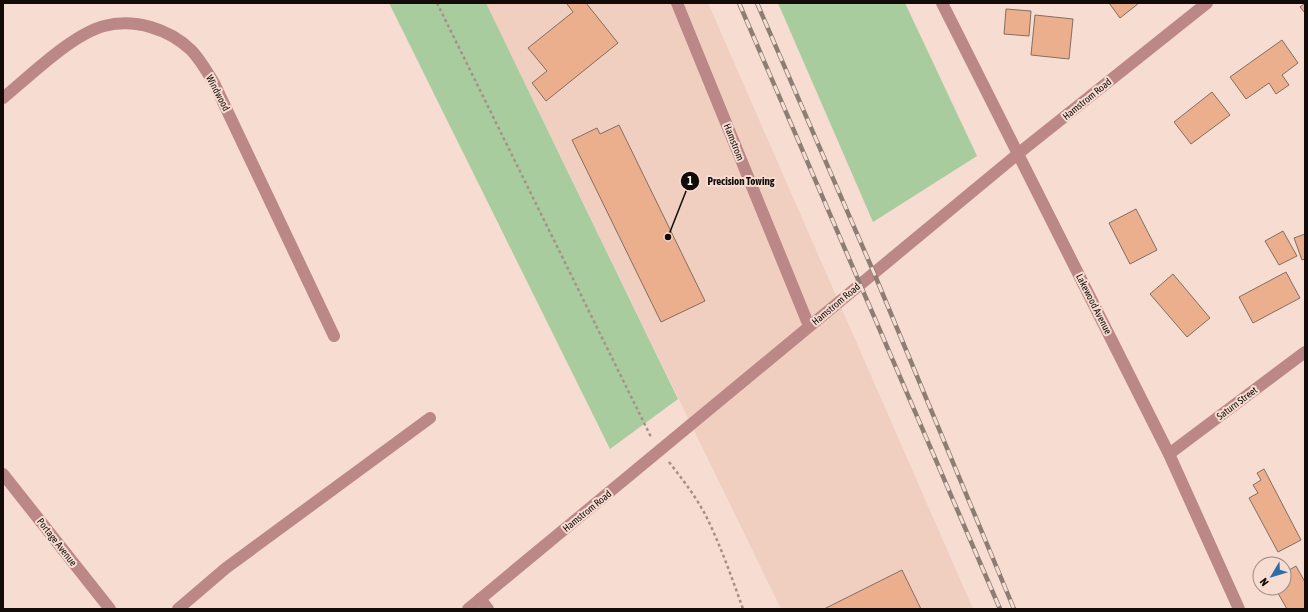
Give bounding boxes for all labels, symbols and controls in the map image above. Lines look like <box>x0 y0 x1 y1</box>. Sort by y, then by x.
street label: Windwood <box>204 73 232 113</box>
street label: Hamstrom Road <box>1060 76 1114 122</box>
street label: Hamstrom <box>722 122 746 162</box>
callout: Precision Towing <box>680 169 783 192</box>
text: 1 <box>687 174 693 188</box>
text: Precision Towing <box>708 175 775 187</box>
street label: Lakewood Avenue <box>1074 272 1114 336</box>
street label: Hamstrom Road <box>810 281 862 327</box>
street label: Saturn Street <box>1215 384 1259 422</box>
street label: Hamstrom Road <box>560 488 614 534</box>
street label: Portage Avenue <box>35 516 79 568</box>
north arrow <box>1252 556 1292 596</box>
text: N <box>1257 576 1271 588</box>

